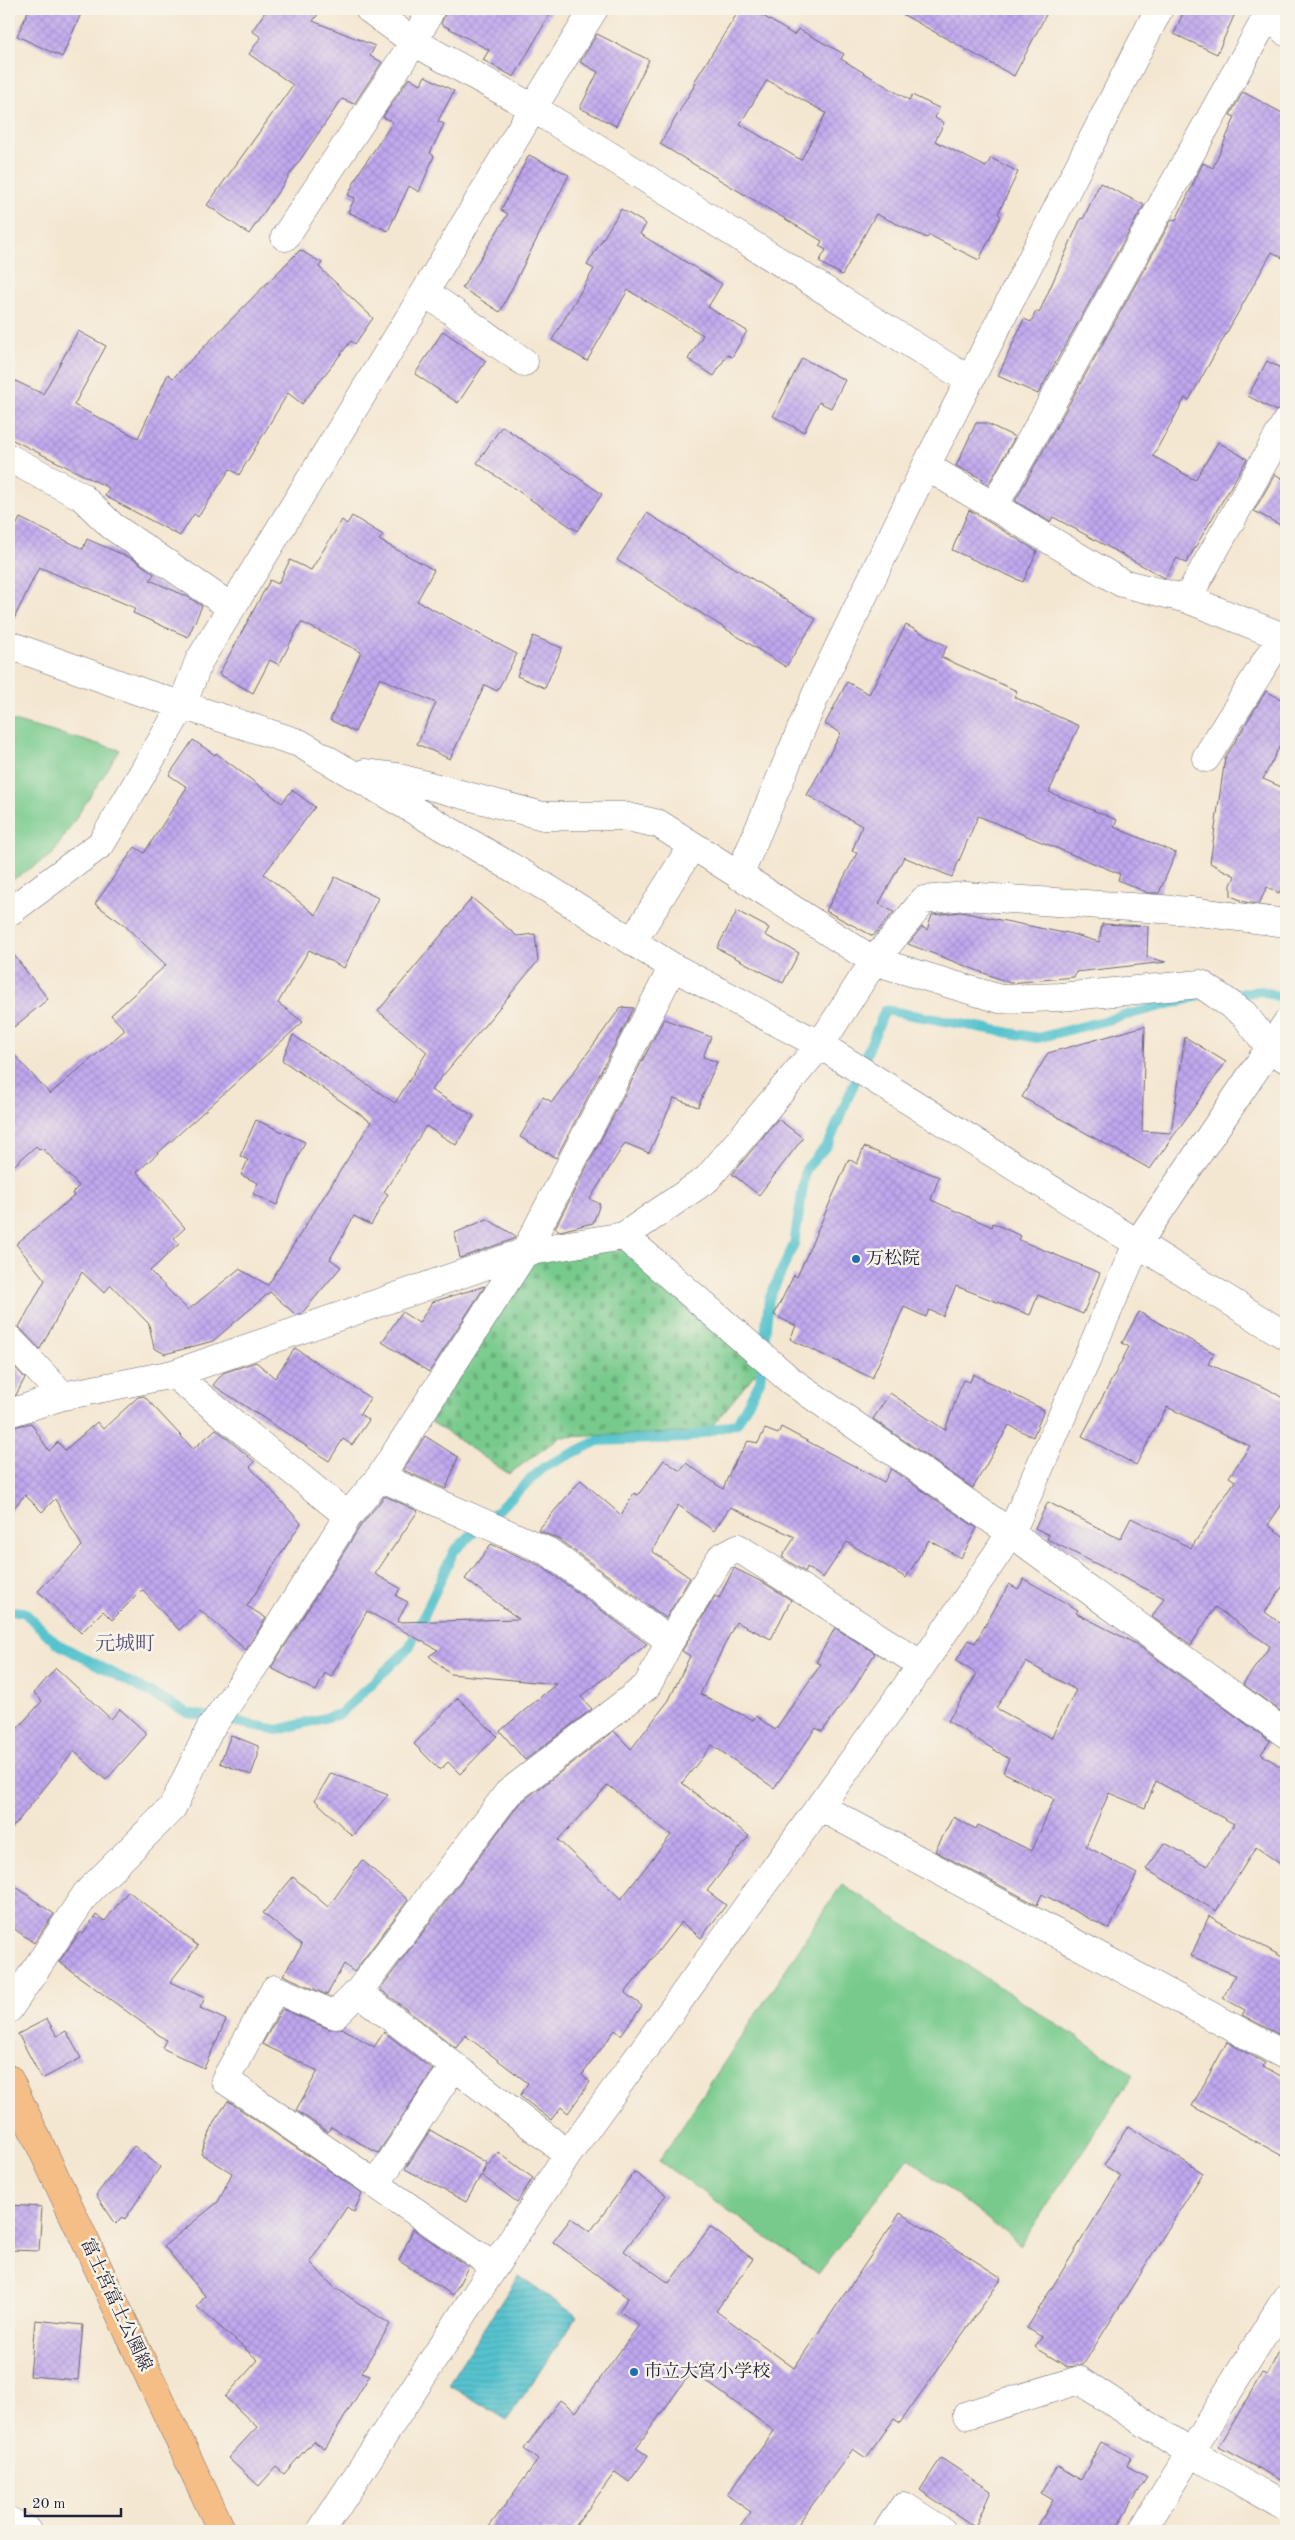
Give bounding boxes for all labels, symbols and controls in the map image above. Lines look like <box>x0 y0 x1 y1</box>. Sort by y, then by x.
place label: 万松院 <box>866 1248 920 1268</box>
marker: 万松院 <box>850 1253 862 1265</box>
district label: 元城町 <box>95 1633 155 1655</box>
street label: 富士宮富士公園線 <box>77 2235 156 2374</box>
place label: 市立大宮小学校 <box>644 2361 770 2381</box>
marker: 市立大宮小学校 <box>628 2366 640 2378</box>
scale bar <box>25 2485 121 2517</box>
text: 20 m <box>32 2497 66 2512</box>

